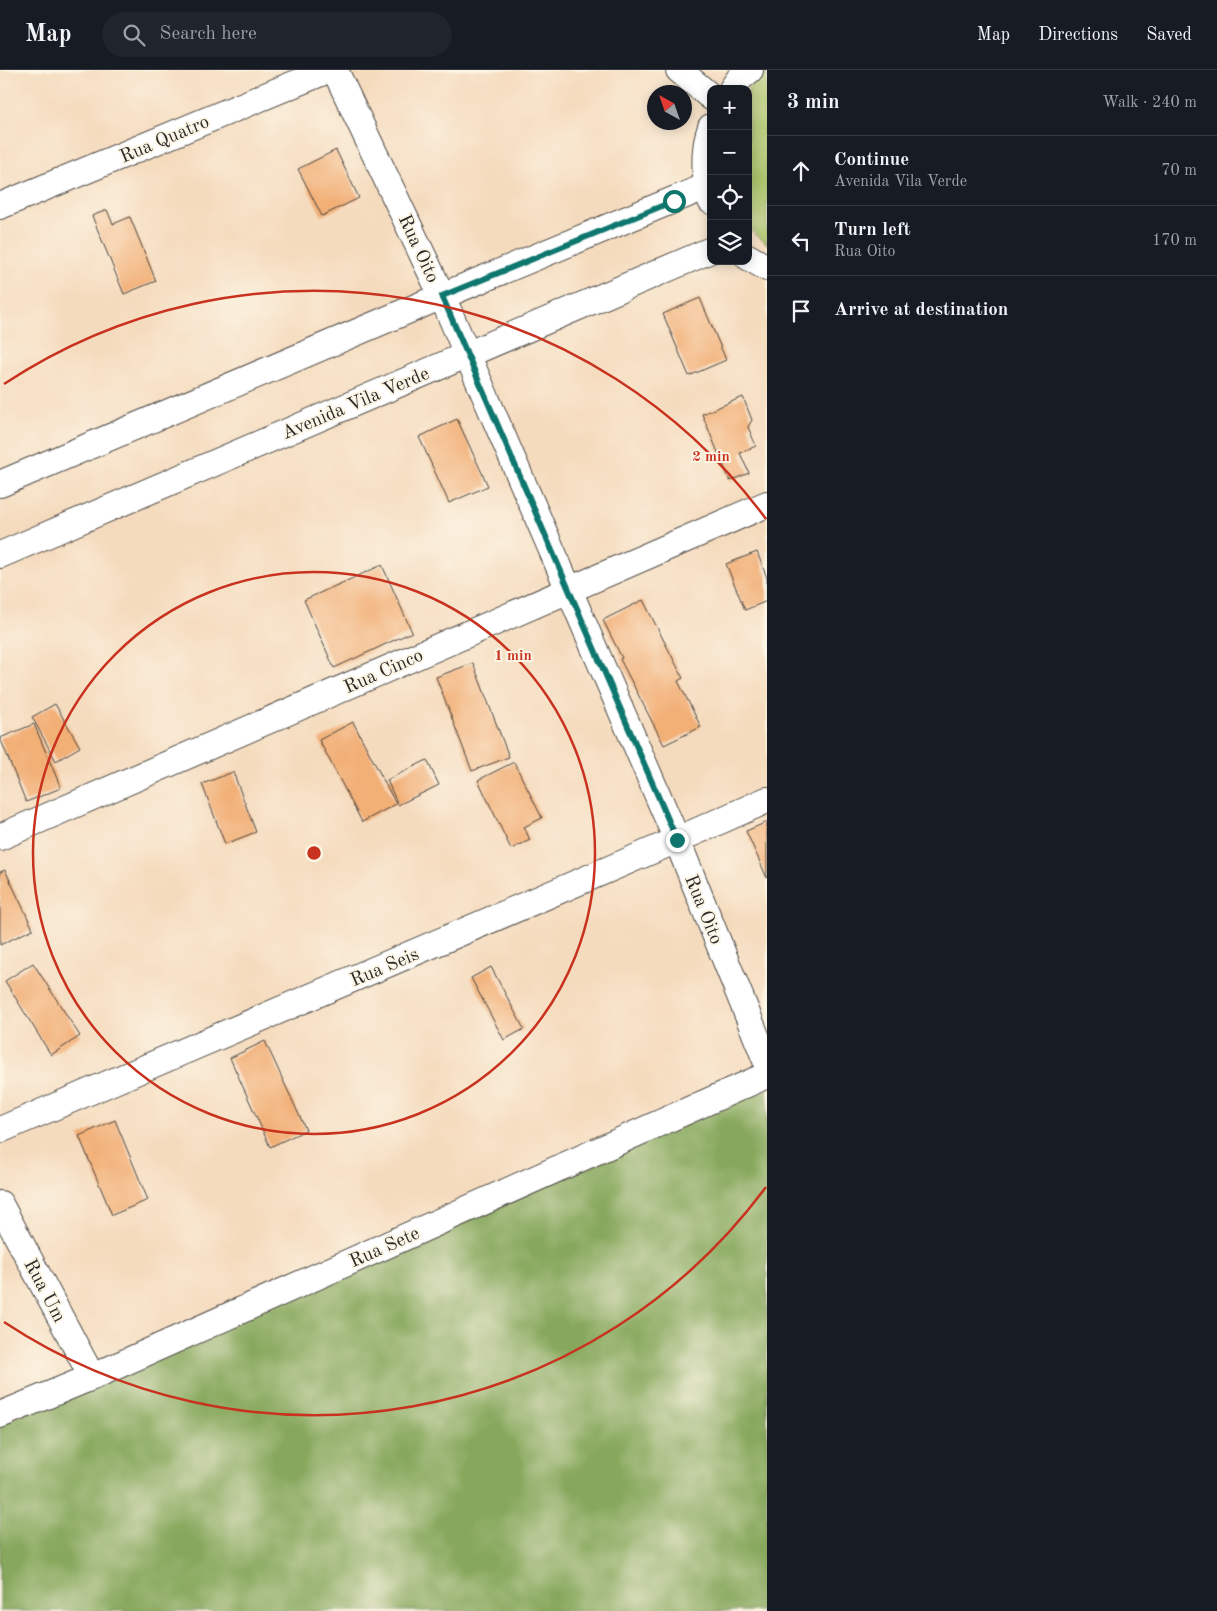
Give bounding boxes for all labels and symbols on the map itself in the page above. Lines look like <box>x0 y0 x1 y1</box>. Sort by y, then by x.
north arrow <box>647 85 692 130</box>
street label: Rua Quatro <box>117 113 212 168</box>
route start <box>663 190 686 213</box>
street label: Rua Oito <box>394 212 442 286</box>
street label: Avenida Vila Verde <box>280 365 432 444</box>
text: 2 min <box>692 450 730 465</box>
street label: Rua Cinco <box>342 646 426 698</box>
text: 1 min <box>494 649 532 664</box>
route end <box>666 829 689 852</box>
centre of rings <box>305 844 323 862</box>
street label: Rua Oito <box>680 873 725 947</box>
street label: Rua Seis <box>348 945 422 991</box>
street label: Rua Sete <box>347 1224 423 1272</box>
street label: Rua Um <box>19 1257 68 1326</box>

